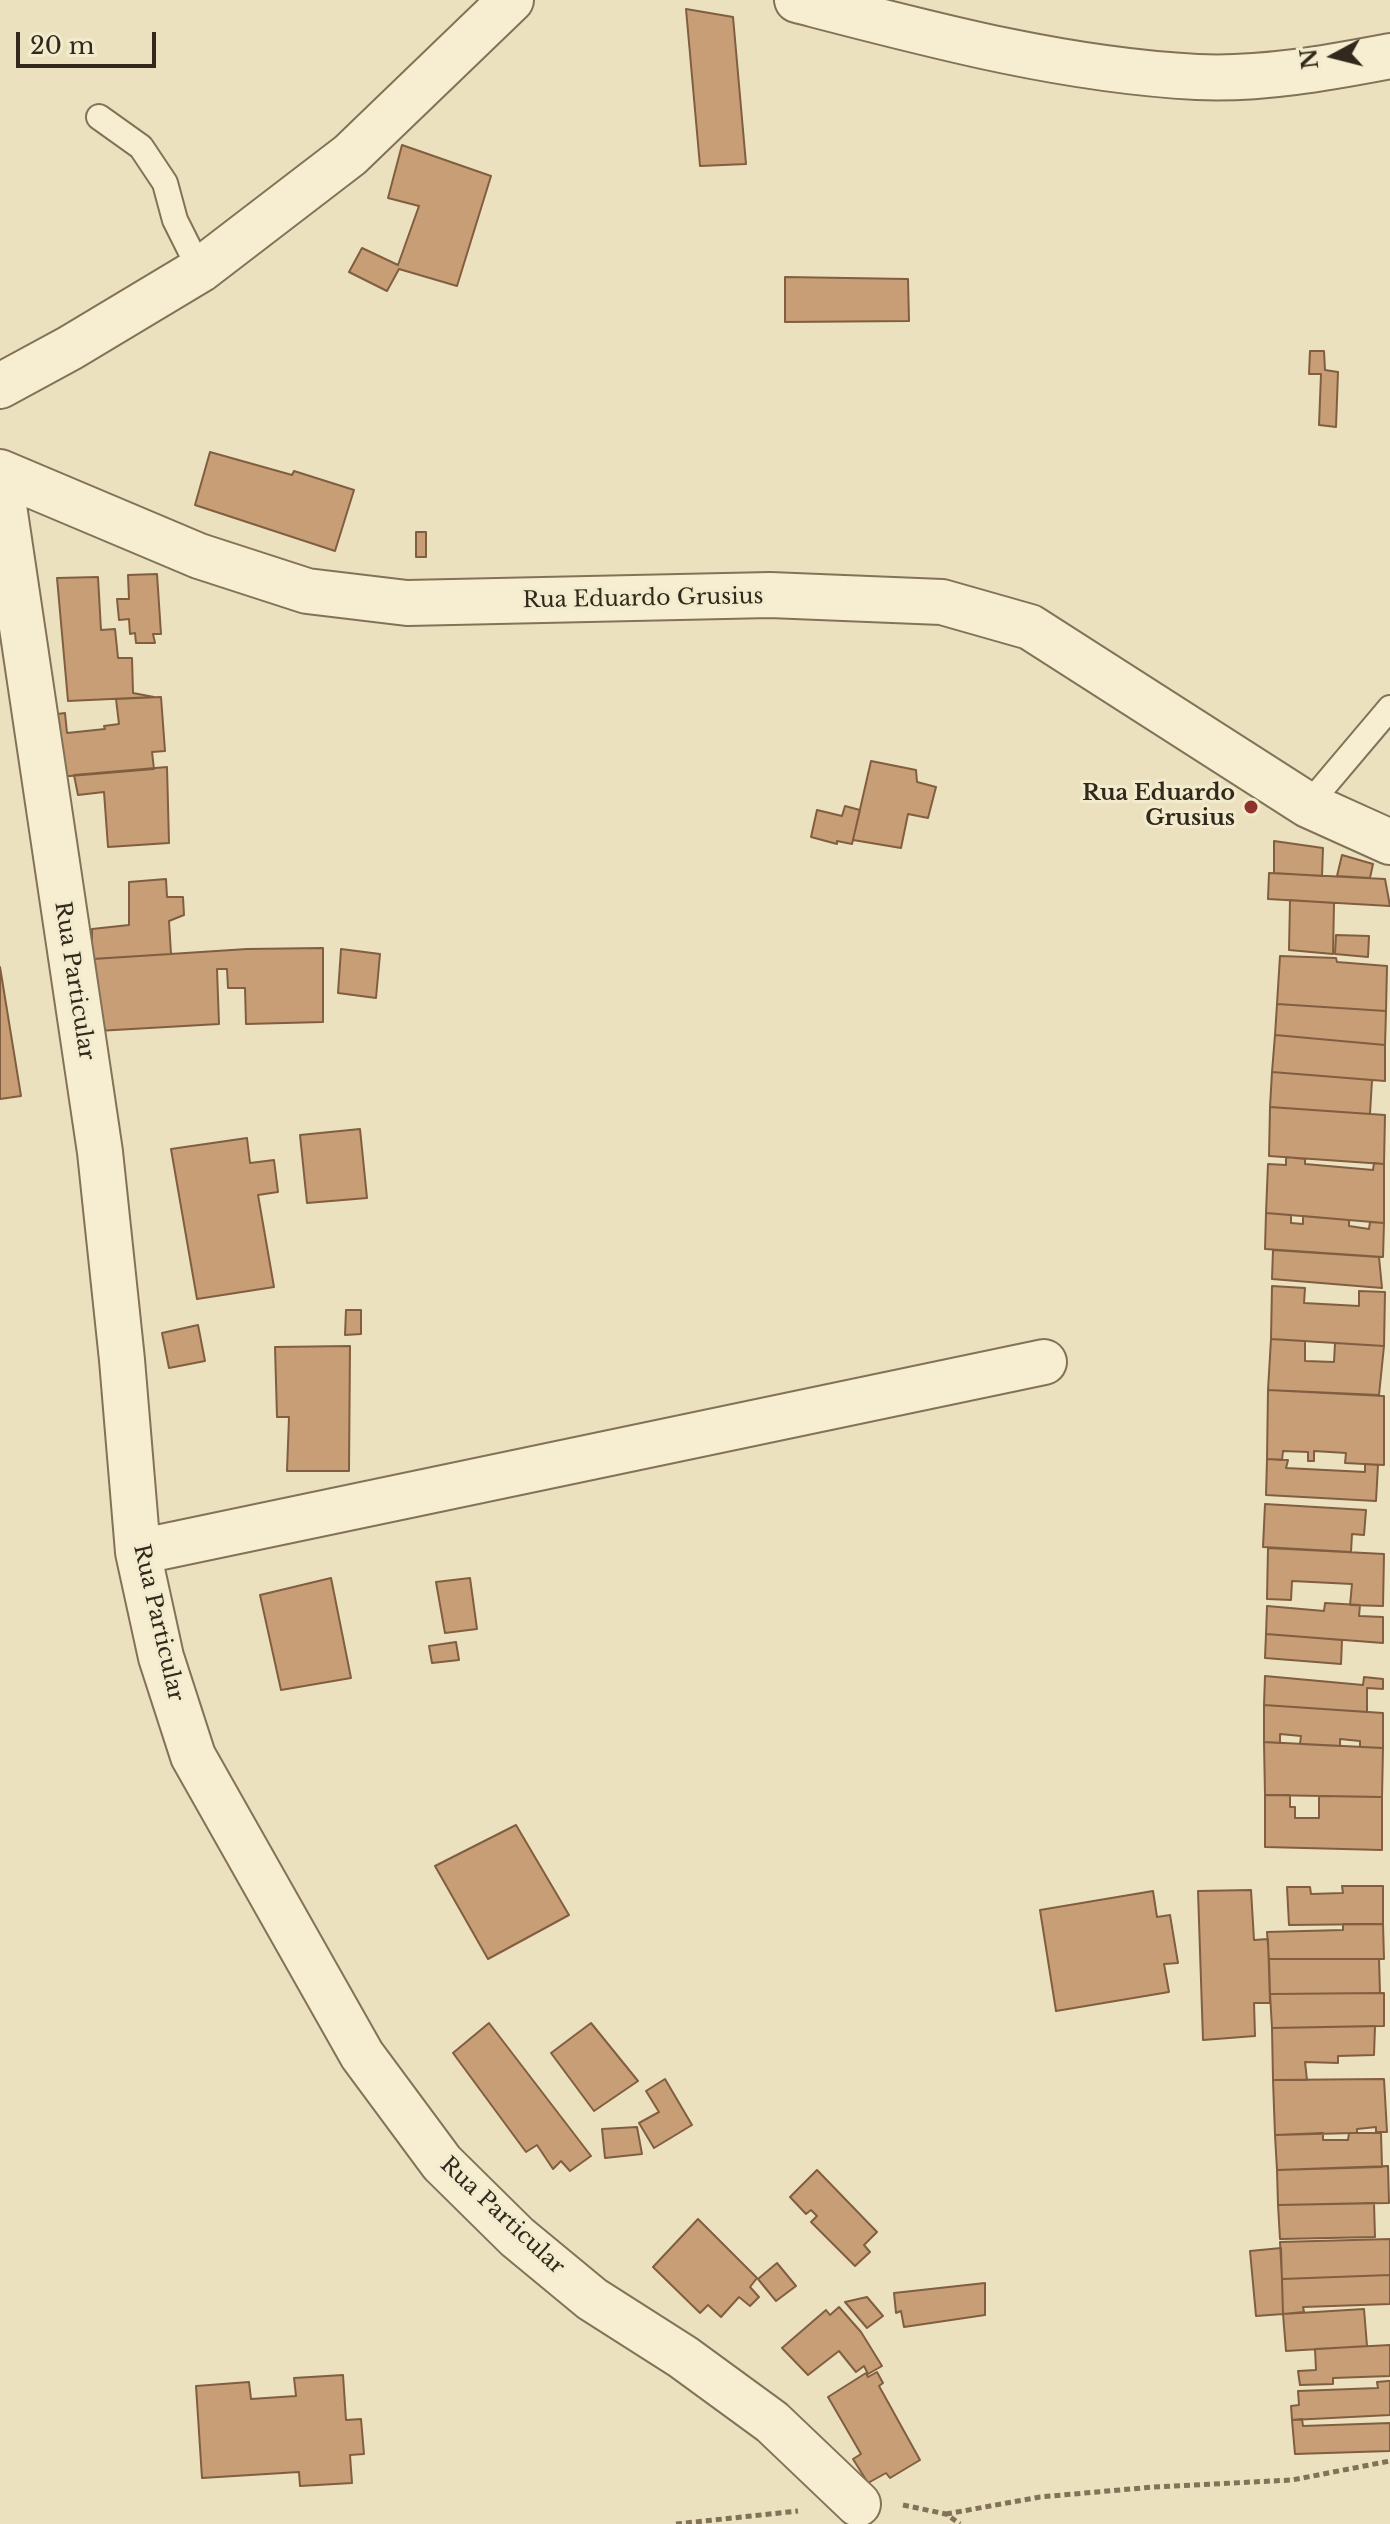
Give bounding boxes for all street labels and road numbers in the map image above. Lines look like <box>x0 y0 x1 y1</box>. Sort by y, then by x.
street label: Rua Eduardo Grusius <box>522 584 764 614</box>
street label: Rua Particular <box>48 900 100 1062</box>
street label: Rua Particular <box>127 1542 189 1704</box>
street label: Rua Particular <box>434 2152 570 2280</box>

